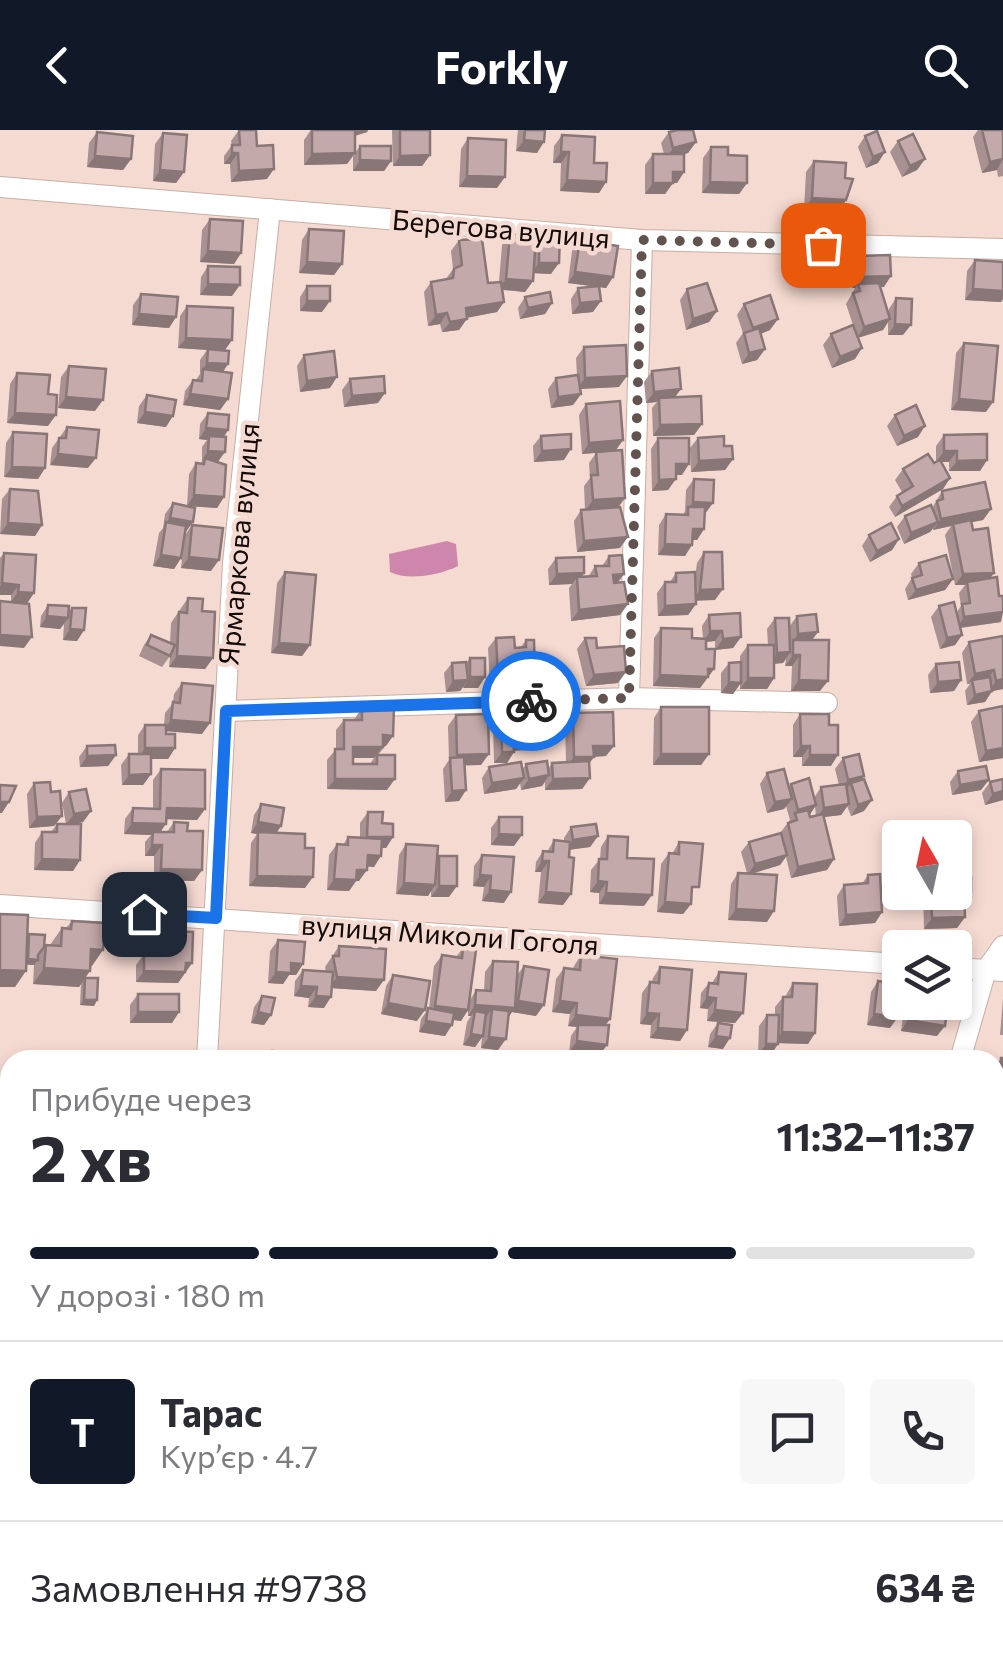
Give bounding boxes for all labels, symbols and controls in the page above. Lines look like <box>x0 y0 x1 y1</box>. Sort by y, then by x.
icon: back <box>30 38 85 93</box>
text: Forkly <box>435 38 568 93</box>
icon: search <box>918 38 973 93</box>
street label: Берегова вулиця <box>391 202 611 254</box>
pin <box>781 203 866 288</box>
icon: bag <box>796 218 851 273</box>
street label: Ярмаркова вулиця <box>210 421 266 667</box>
courier <box>481 651 581 751</box>
icon: bike <box>504 674 559 729</box>
north arrow <box>882 820 972 910</box>
map controls <box>882 820 972 1020</box>
pin <box>102 872 187 957</box>
icon: home <box>117 887 172 942</box>
street label: вулиця Миколи Гоголя <box>300 907 600 961</box>
button: layers <box>882 930 972 1020</box>
text: Прибуде через <box>30 1078 252 1118</box>
text: 11:32–11:37 <box>777 1112 975 1159</box>
text: 2 хв <box>30 1116 152 1195</box>
text: У дорозі · 180 m <box>30 1274 265 1314</box>
button: chat <box>740 1379 845 1484</box>
button: phone <box>870 1379 975 1484</box>
text: Тарас <box>160 1388 262 1435</box>
text: Т <box>70 1408 95 1455</box>
text: Кур’єр · 4.7 <box>160 1435 318 1475</box>
text: Замовлення #9738 <box>30 1563 368 1610</box>
text: 634 ₴ <box>875 1563 975 1610</box>

